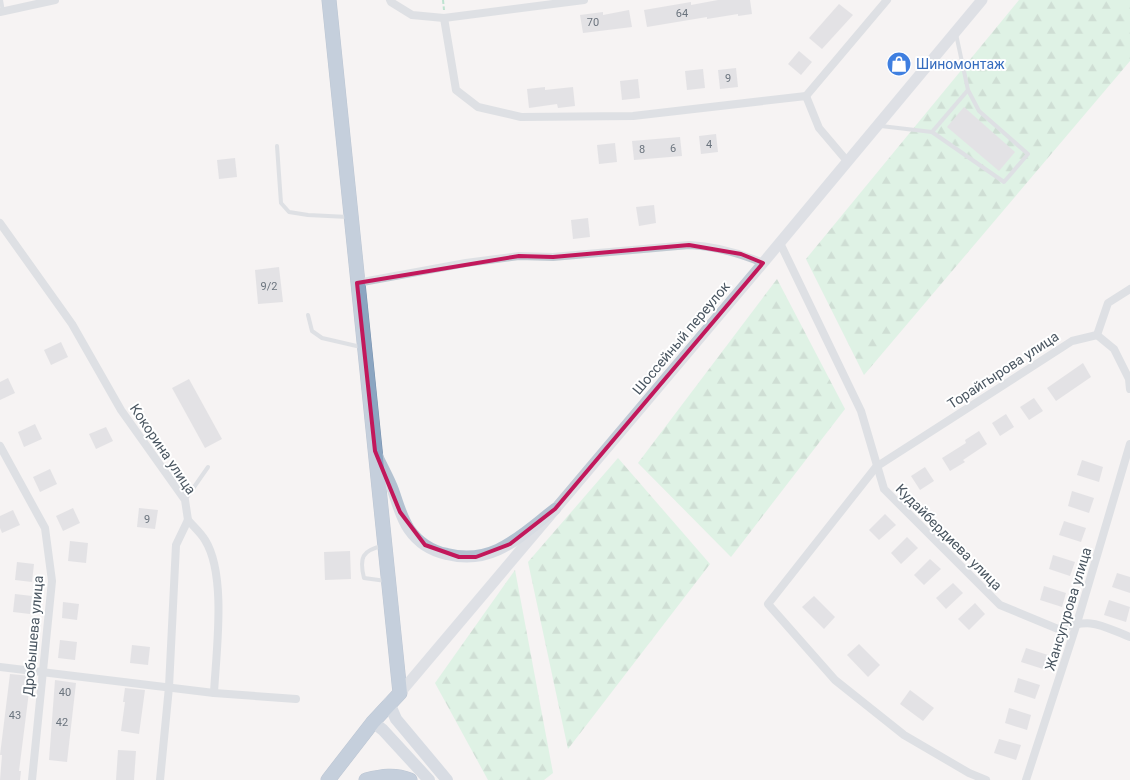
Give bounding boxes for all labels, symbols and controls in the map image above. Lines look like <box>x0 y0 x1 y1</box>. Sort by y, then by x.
house number: 64 <box>676 7 688 20</box>
house number: 70 <box>587 16 599 29</box>
shop icon: Шиномонтаж <box>886 51 912 77</box>
place label: Шиномонтаж <box>916 56 1005 72</box>
house number: 9 <box>725 72 731 85</box>
house number: 4 <box>706 138 712 151</box>
house number: 6 <box>670 142 676 155</box>
house number: 8 <box>639 143 645 156</box>
street label: Шоссейный переулок <box>629 278 733 398</box>
house number: 9/2 <box>261 280 277 293</box>
street label: Торайгырова улица <box>944 328 1062 412</box>
street label: Кокорина улица <box>127 401 199 497</box>
street label: Кудайбердиева улица <box>893 481 1005 593</box>
house number: 9 <box>144 513 150 526</box>
street label: Жансугурова улица <box>1042 545 1094 673</box>
street label: Дробышева улица <box>20 575 46 697</box>
house number: 40 <box>59 686 71 699</box>
house number: 43 <box>9 709 21 722</box>
house number: 42 <box>56 716 68 729</box>

